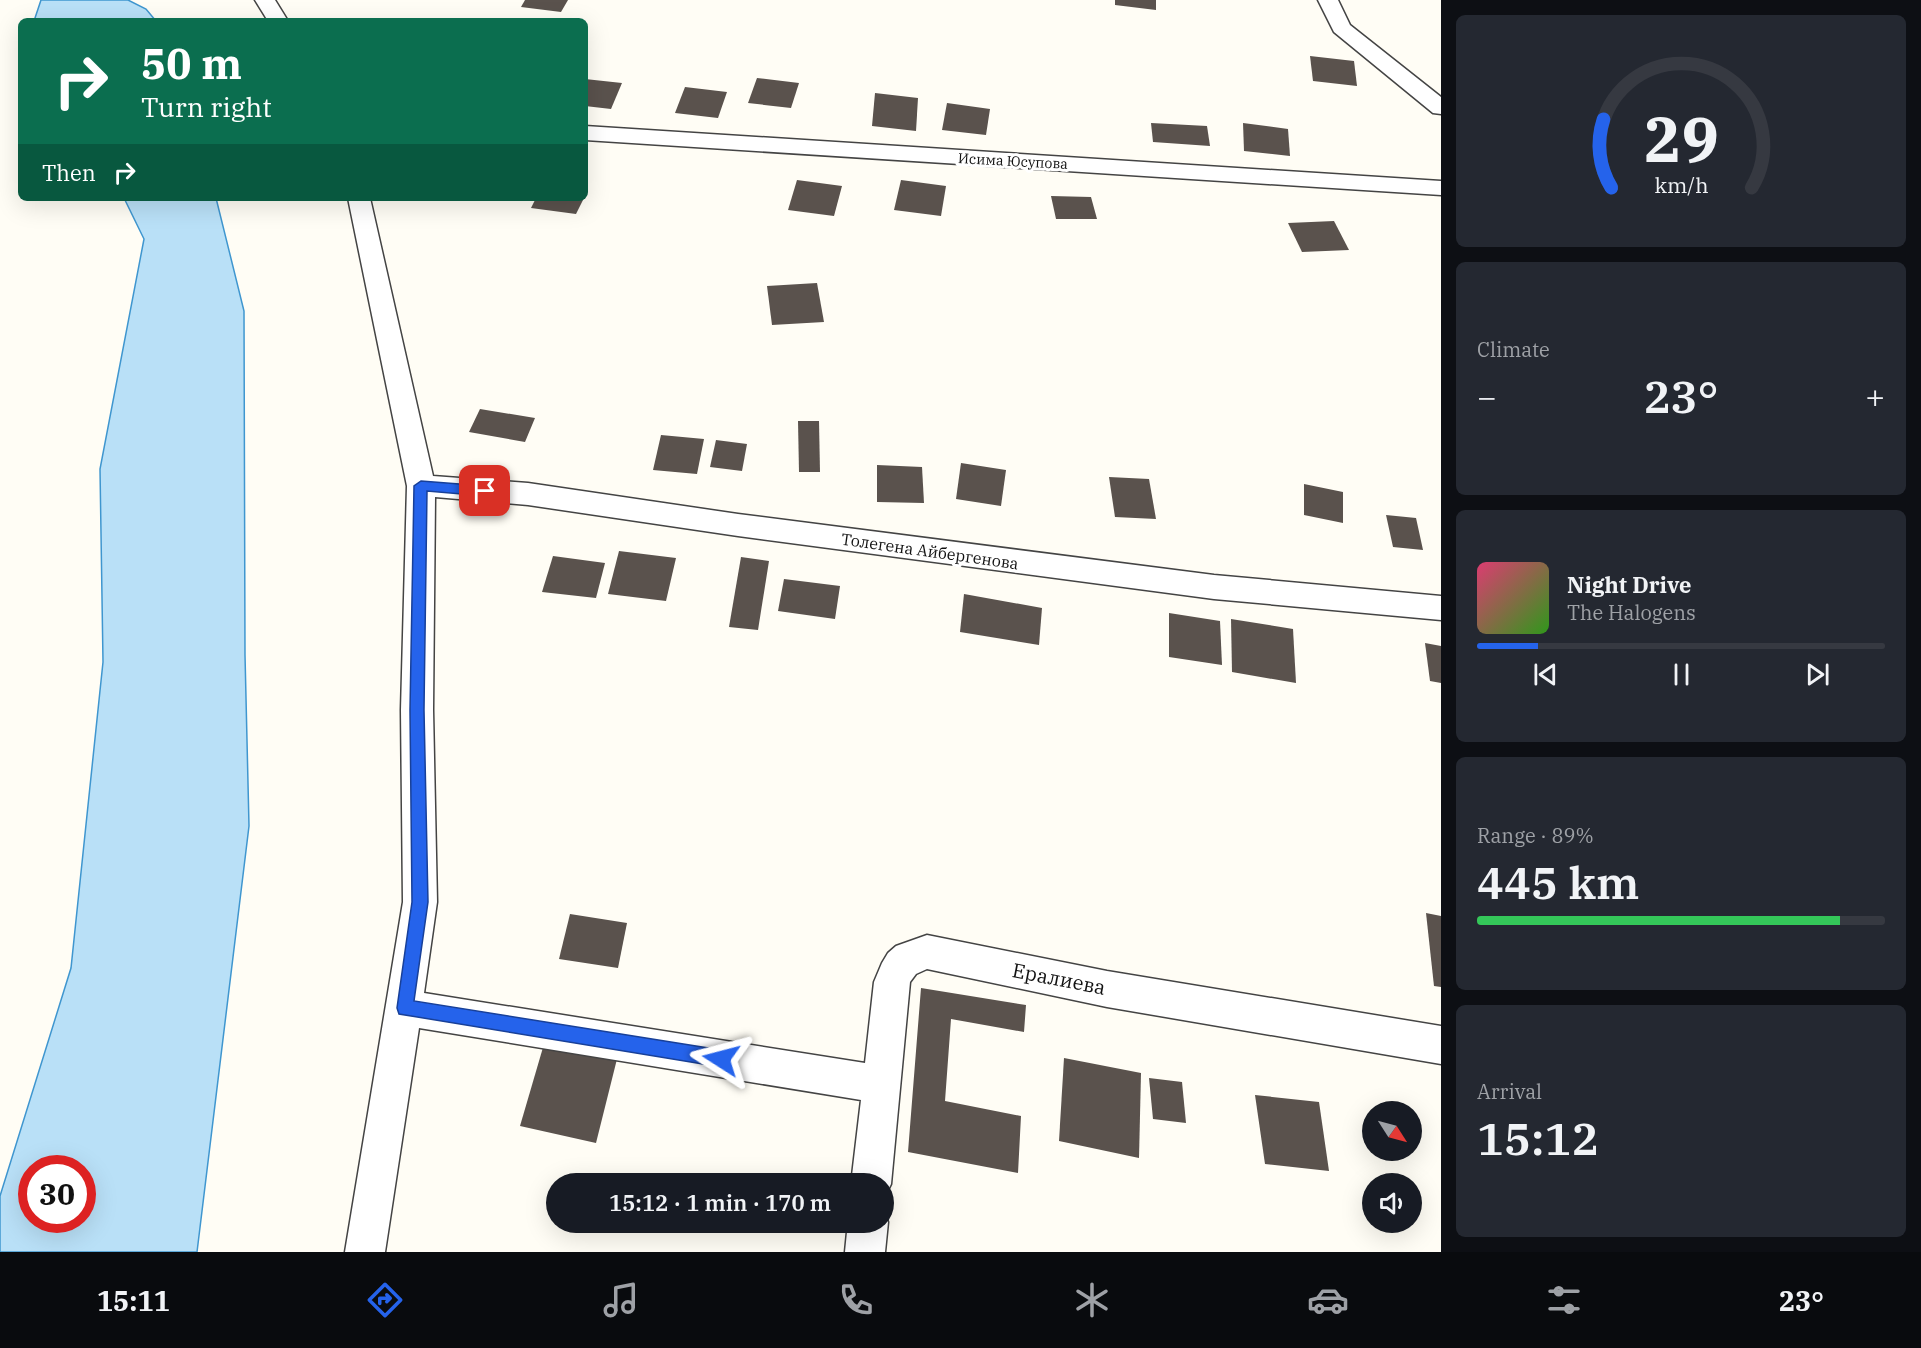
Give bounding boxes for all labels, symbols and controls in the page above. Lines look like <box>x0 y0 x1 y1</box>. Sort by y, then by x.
text: 50 m <box>141 36 242 91</box>
icon: right <box>42 42 120 120</box>
text: Turn right <box>141 89 272 124</box>
text: 29 <box>1644 98 1718 179</box>
street label: Исима Юсупова <box>958 149 1069 173</box>
icon: right <box>108 156 141 189</box>
text: Then <box>42 158 96 187</box>
text: km/h <box>1654 172 1708 200</box>
text: Climate <box>1477 336 1550 363</box>
text: 23° <box>1643 367 1719 425</box>
text: − <box>1477 375 1497 418</box>
text: + <box>1865 375 1885 418</box>
pin <box>459 465 510 516</box>
icon: arrive <box>468 474 501 507</box>
street label: Толегена Айбергенова <box>840 529 1020 573</box>
text: Night Drive <box>1567 570 1692 599</box>
text: The Halogens <box>1567 599 1696 626</box>
icon: previous <box>1529 658 1562 691</box>
icon: pause <box>1665 658 1698 691</box>
icon: next <box>1801 658 1834 691</box>
text: Range · 89% <box>1477 822 1594 849</box>
text: 445 km <box>1477 853 1639 911</box>
street label: Ералиева <box>1010 956 1108 1001</box>
position arrow <box>689 1027 753 1091</box>
text: Arrival <box>1477 1078 1542 1105</box>
north arrow <box>1362 1101 1422 1161</box>
map controls <box>1362 1101 1422 1233</box>
text: 15:12 <box>1477 1109 1598 1167</box>
speed limit sign: 30 <box>18 1155 96 1233</box>
button: sound <box>1362 1173 1422 1233</box>
text: 15:12 · 1 min · 170 m <box>609 1188 831 1217</box>
icon: directions <box>364 1279 406 1321</box>
icon: music <box>600 1279 642 1321</box>
icon: phone <box>835 1279 877 1321</box>
icon: climate <box>1071 1279 1113 1321</box>
icon: car <box>1307 1279 1349 1321</box>
icon: filters <box>1543 1279 1585 1321</box>
text: 15:11 <box>97 1283 170 1318</box>
text: 23° <box>1779 1283 1824 1318</box>

